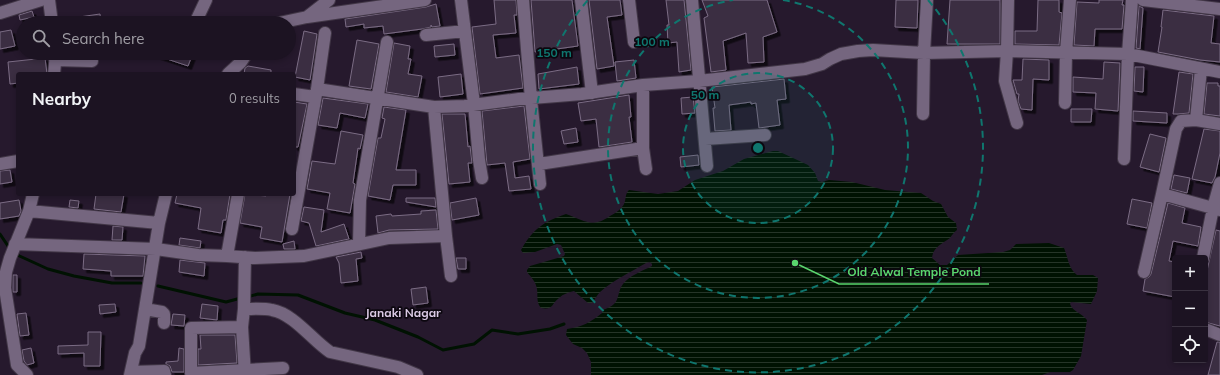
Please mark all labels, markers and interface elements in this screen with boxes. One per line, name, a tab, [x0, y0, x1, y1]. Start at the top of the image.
search box	[16, 16, 296, 60]
icon: search	[30, 27, 52, 49]
text: Search here	[62, 29, 144, 48]
text: 100 m	[634, 34, 670, 49]
text: 150 m	[536, 45, 572, 60]
text: 50 m	[691, 87, 719, 102]
text: Nearby	[32, 88, 91, 109]
text: 0 results	[229, 90, 280, 106]
centre of rings	[751, 141, 765, 155]
map controls	[1172, 255, 1208, 363]
button: +	[1172, 255, 1208, 291]
callout: Old Alwal Temple Pond	[839, 260, 989, 284]
text: Old Alwal Temple Pond	[847, 264, 981, 279]
button: −	[1172, 291, 1208, 327]
district label: Janaki Nagar	[365, 305, 441, 320]
button: locate	[1172, 327, 1208, 363]

